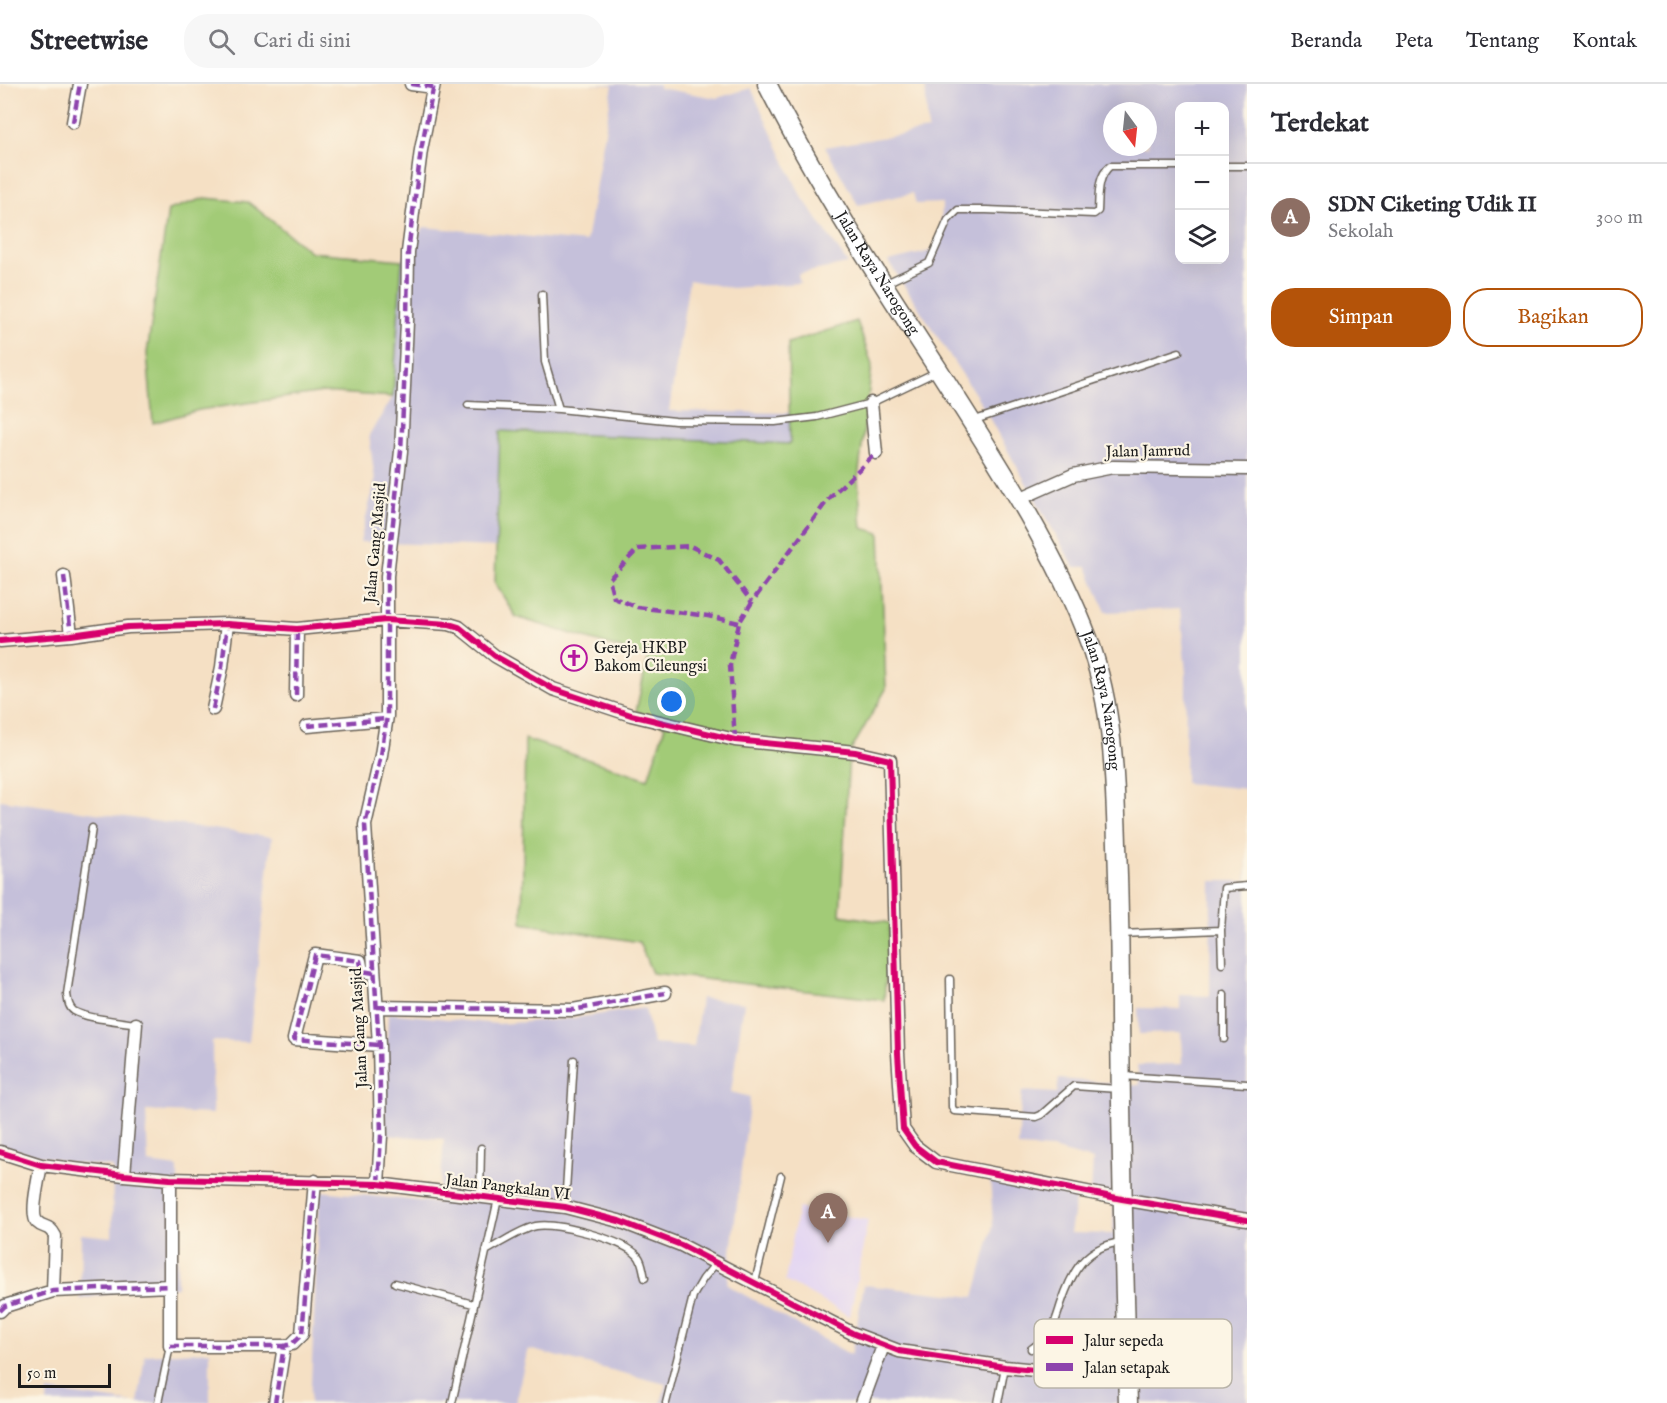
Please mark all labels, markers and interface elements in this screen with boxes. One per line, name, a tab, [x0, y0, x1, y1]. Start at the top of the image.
search box	[184, 14, 604, 68]
text: Streetwise	[30, 24, 148, 59]
icon: search	[205, 25, 238, 58]
text: Cari di sini	[253, 27, 351, 55]
text: Beranda	[1290, 28, 1362, 55]
text: Peta	[1395, 28, 1433, 55]
text: Tentang	[1466, 28, 1539, 55]
text: Kontak	[1572, 28, 1637, 55]
north arrow	[1103, 102, 1157, 156]
map controls	[1175, 102, 1229, 264]
button: +	[1175, 102, 1229, 156]
text: Terdekat	[1271, 107, 1369, 140]
button: −	[1175, 156, 1229, 210]
text: SDN Ciketing Udik II	[1328, 191, 1537, 219]
text: A	[1284, 205, 1297, 230]
text: 300 m	[1596, 205, 1643, 230]
street label: Jalan Raya Narogong	[829, 206, 924, 339]
button: layers	[1175, 210, 1229, 264]
text: Sekolah	[1328, 219, 1393, 244]
button: Simpan	[1271, 288, 1451, 347]
button: Bagikan	[1463, 288, 1643, 347]
street label: Jalan Jamrud	[1104, 441, 1191, 463]
street label: Jalan Gang Masjid	[361, 482, 391, 606]
street label: Jalan Raya Narogong	[1075, 626, 1124, 771]
place label: Gereja HKBP Bakom Cileungsi	[594, 639, 707, 677]
church icon: Gereja HKBP Bakom Cileungsi	[559, 643, 589, 673]
your location	[657, 687, 686, 716]
street label: Jalan Gang Masjid	[347, 967, 373, 1091]
street label: Jalan Pangkalan VI	[442, 1170, 572, 1206]
pin: A	[808, 1194, 848, 1243]
legend	[1034, 1319, 1232, 1388]
text: Jalur sepeda	[1082, 1332, 1164, 1352]
text: Jalan setapak	[1082, 1359, 1170, 1379]
scale bar	[18, 1361, 111, 1388]
text: 50 m	[27, 1364, 56, 1384]

